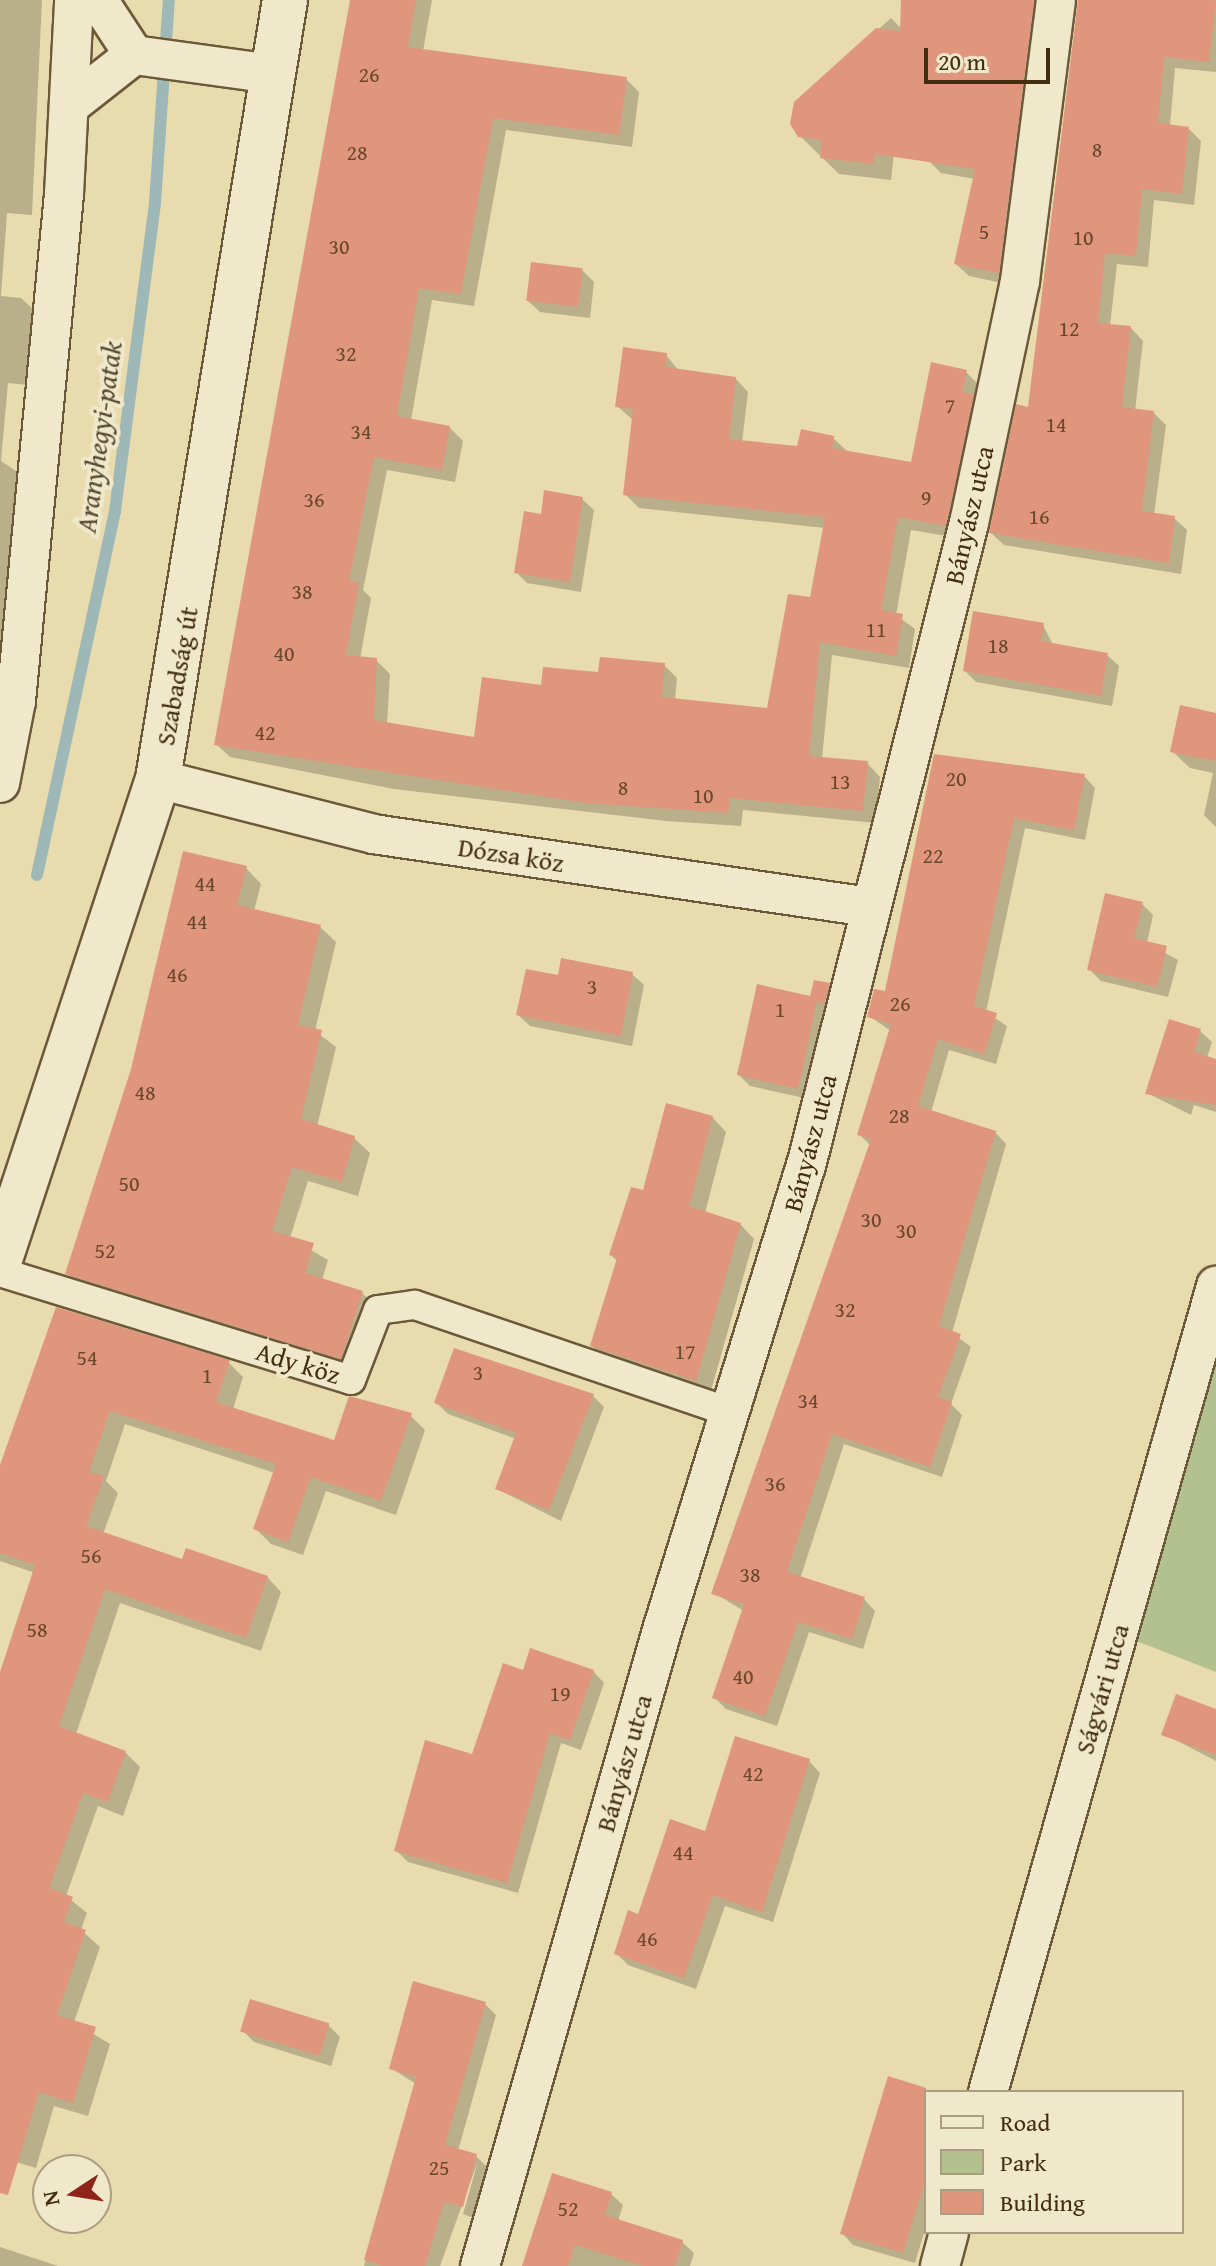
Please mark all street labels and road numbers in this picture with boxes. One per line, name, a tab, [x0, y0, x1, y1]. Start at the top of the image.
street label: Bányász utca	[938, 443, 1000, 587]
street label: Szabadság út	[149, 604, 205, 748]
street label: Dózsa köz	[456, 831, 566, 879]
street label: Bányász utca	[777, 1071, 843, 1215]
street label: Ady köz	[252, 1335, 344, 1391]
street label: Ságvári utca	[1069, 1620, 1135, 1758]
street label: Bányász utca	[590, 1691, 658, 1835]

